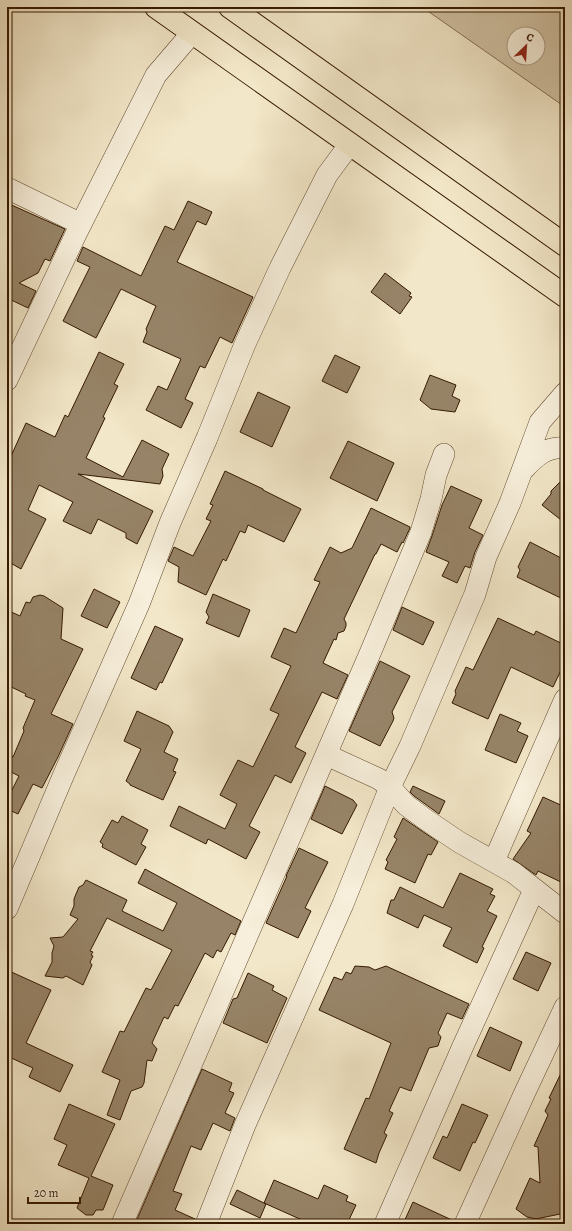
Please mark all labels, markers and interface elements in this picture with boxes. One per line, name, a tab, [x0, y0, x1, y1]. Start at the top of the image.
north arrow	[506, 26, 546, 66]
text: С	[524, 29, 536, 46]
scale bar	[28, 1179, 80, 1205]
text: 20 m	[34, 1185, 58, 1201]

